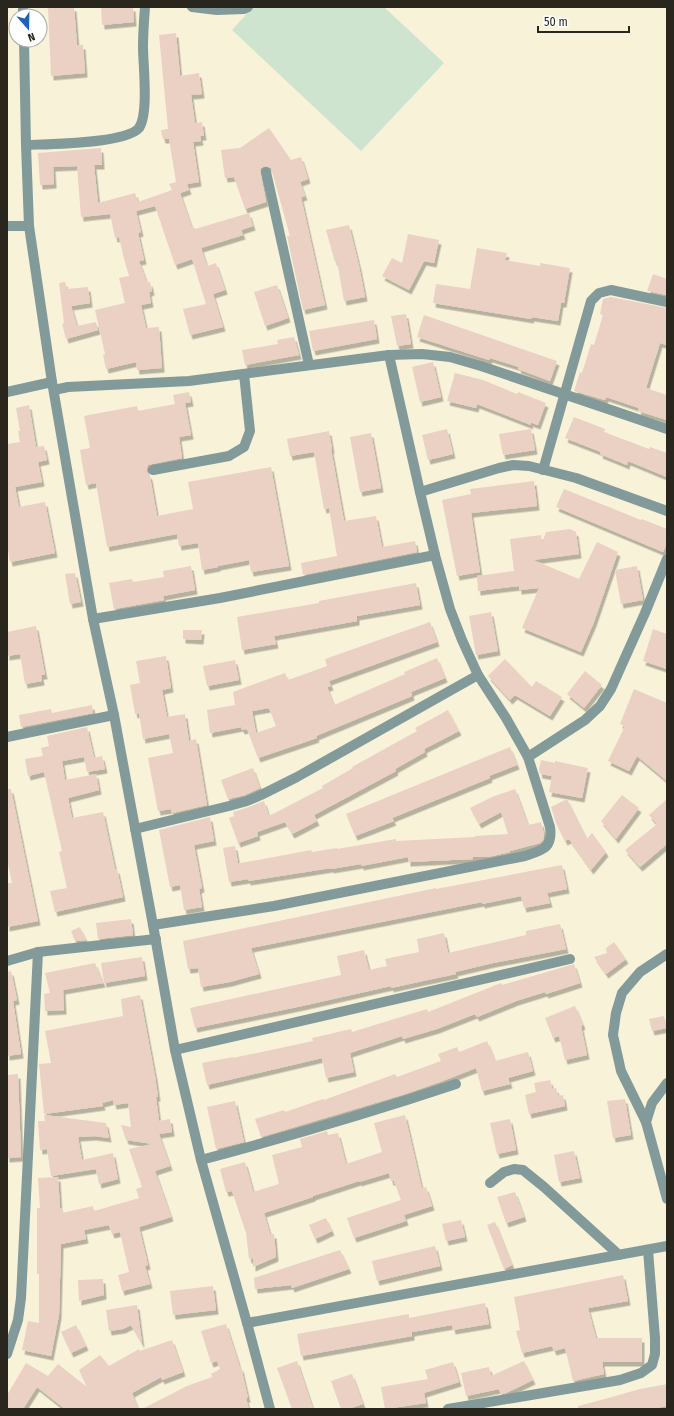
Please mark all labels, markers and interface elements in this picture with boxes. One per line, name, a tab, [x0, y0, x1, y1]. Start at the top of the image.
north arrow	[8, 8, 48, 48]
scale bar	[538, 8, 629, 34]
text: 50 m	[544, 15, 568, 29]
text: N	[26, 30, 37, 44]

